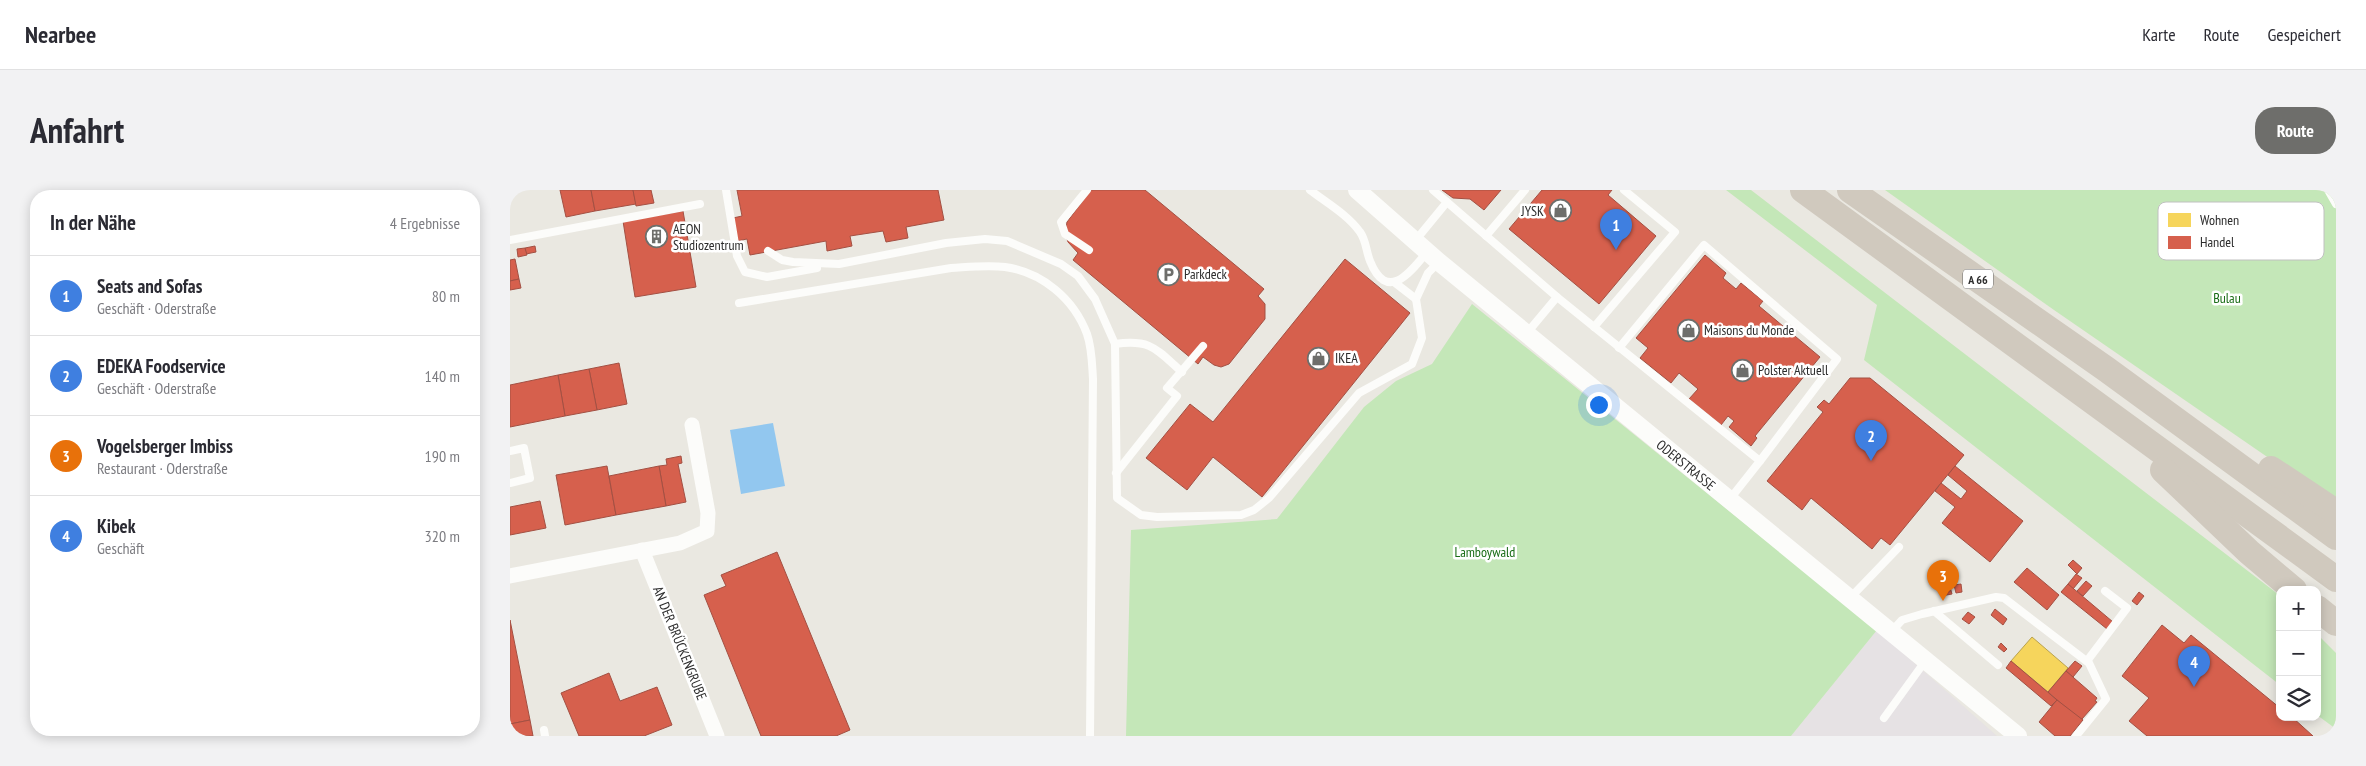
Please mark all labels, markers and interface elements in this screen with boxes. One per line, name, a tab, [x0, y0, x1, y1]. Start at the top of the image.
text: Nearbee	[25, 19, 96, 50]
text: Karte	[2142, 23, 2176, 46]
text: Route	[2204, 23, 2239, 46]
text: Gespeichert	[2267, 23, 2341, 46]
text: Anfahrt	[30, 107, 124, 153]
button: Route	[2255, 107, 2336, 154]
shop icon: JYSK	[1548, 199, 1572, 223]
place label: JYSK	[1520, 202, 1544, 220]
legend	[2158, 202, 2324, 260]
text: In der Nähe	[50, 209, 136, 236]
pin: 1	[1600, 209, 1632, 250]
text: Wohnen	[2200, 211, 2239, 229]
text: 4 Ergebnisse	[390, 213, 460, 233]
place label: AEON Studiozentrum	[673, 220, 744, 254]
building icon: AEON Studiozentrum	[645, 225, 669, 249]
text: Handel	[2200, 233, 2235, 251]
parking icon: Parkdeck	[1156, 262, 1180, 286]
place label: Parkdeck	[1184, 265, 1228, 283]
road number: A 66	[1963, 270, 1993, 288]
text: Seats and Sofas	[97, 274, 202, 298]
text: 1	[62, 286, 70, 306]
text: 80 m	[432, 286, 460, 306]
park label: Bulau	[2213, 289, 2241, 307]
text: Geschäft · Oderstraße	[97, 298, 216, 318]
shop icon: Maisons du Monde	[1676, 318, 1700, 342]
place label: Maisons du Monde	[1704, 321, 1794, 339]
shop icon: IKEA	[1307, 346, 1331, 370]
place label: IKEA	[1335, 349, 1358, 367]
text: EDEKA Foodservice	[97, 354, 226, 378]
shop icon: Polster Aktuell	[1730, 358, 1754, 382]
place label: Polster Aktuell	[1758, 361, 1829, 379]
text: 2	[62, 366, 70, 386]
text: 140 m	[425, 366, 460, 386]
text: Geschäft · Oderstraße	[97, 378, 216, 398]
your location	[1586, 392, 1612, 418]
pin: 2	[1855, 420, 1887, 461]
text: Vogelsberger Imbiss	[97, 434, 233, 458]
street label: ODERSTRASSE	[1653, 436, 1719, 494]
text: 3	[62, 446, 70, 466]
text: 190 m	[425, 446, 460, 466]
text: Restaurant · Oderstraße	[97, 458, 228, 478]
text: Kibek	[97, 514, 136, 538]
text: 4	[62, 526, 70, 546]
text: 320 m	[425, 526, 460, 546]
text: Geschäft	[97, 538, 144, 558]
park label: Lamboywald	[1455, 543, 1515, 561]
pin: 3	[1927, 560, 1959, 601]
street label: AN DER BRÜCKENGRUBE	[649, 583, 711, 703]
map controls	[2276, 586, 2321, 721]
button: +	[2276, 586, 2321, 631]
button: −	[2276, 631, 2321, 676]
pin: 4	[2178, 646, 2210, 687]
button: layers	[2276, 676, 2321, 721]

